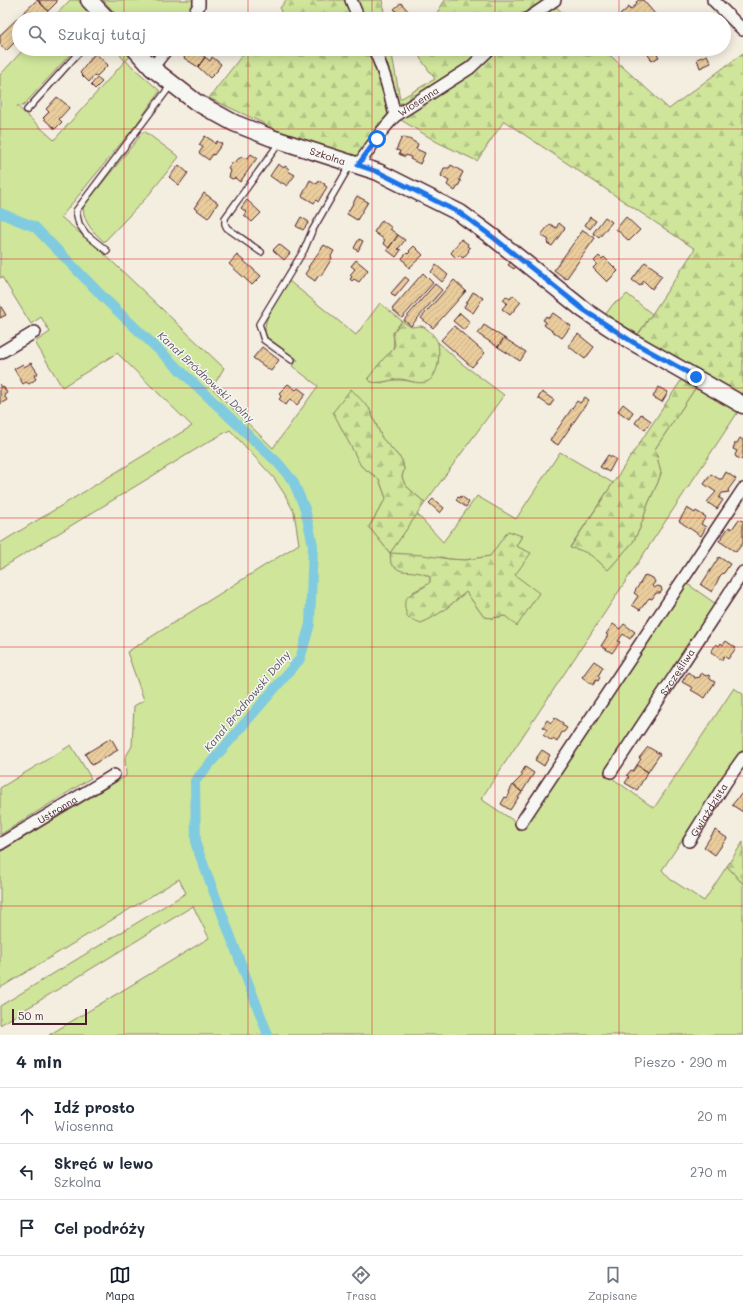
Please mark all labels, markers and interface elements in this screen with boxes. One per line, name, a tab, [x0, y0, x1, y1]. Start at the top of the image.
search box	[12, 12, 731, 56]
icon: search	[26, 23, 48, 45]
text: Szukaj tutaj	[58, 24, 146, 44]
street label: Wiosenna	[395, 83, 441, 120]
route start	[368, 130, 386, 148]
street label: Szkolna	[308, 144, 347, 168]
water label: Kanał Bródnowski Dolny	[155, 328, 258, 426]
route end	[687, 368, 705, 386]
street label: Szczęśliwa	[657, 646, 698, 698]
water label: Kanał Bródnowski Dolny	[200, 647, 293, 754]
street label: Gwiaździsta	[687, 780, 731, 839]
street label: Ustronna	[35, 792, 80, 827]
scale bar	[12, 1007, 87, 1026]
text: 50 m	[18, 1008, 44, 1023]
text: 4 min	[16, 1050, 62, 1072]
text: Pieszo · 290 m	[634, 1053, 727, 1070]
text: Idź prosto	[54, 1097, 135, 1117]
icon: ahead	[16, 1105, 38, 1127]
text: 20 m	[697, 1107, 727, 1124]
text: Wiosenna	[54, 1117, 114, 1134]
text: Skręć w lewo	[54, 1153, 153, 1173]
icon: left	[16, 1161, 38, 1183]
text: 270 m	[690, 1163, 727, 1180]
text: Szkolna	[54, 1173, 102, 1190]
icon: arrive	[16, 1217, 38, 1239]
text: Cel podróży	[54, 1218, 145, 1238]
tab: Mapa	[106, 1264, 135, 1303]
tab: Trasa	[346, 1264, 377, 1303]
tab: Zapisane	[588, 1264, 637, 1303]

